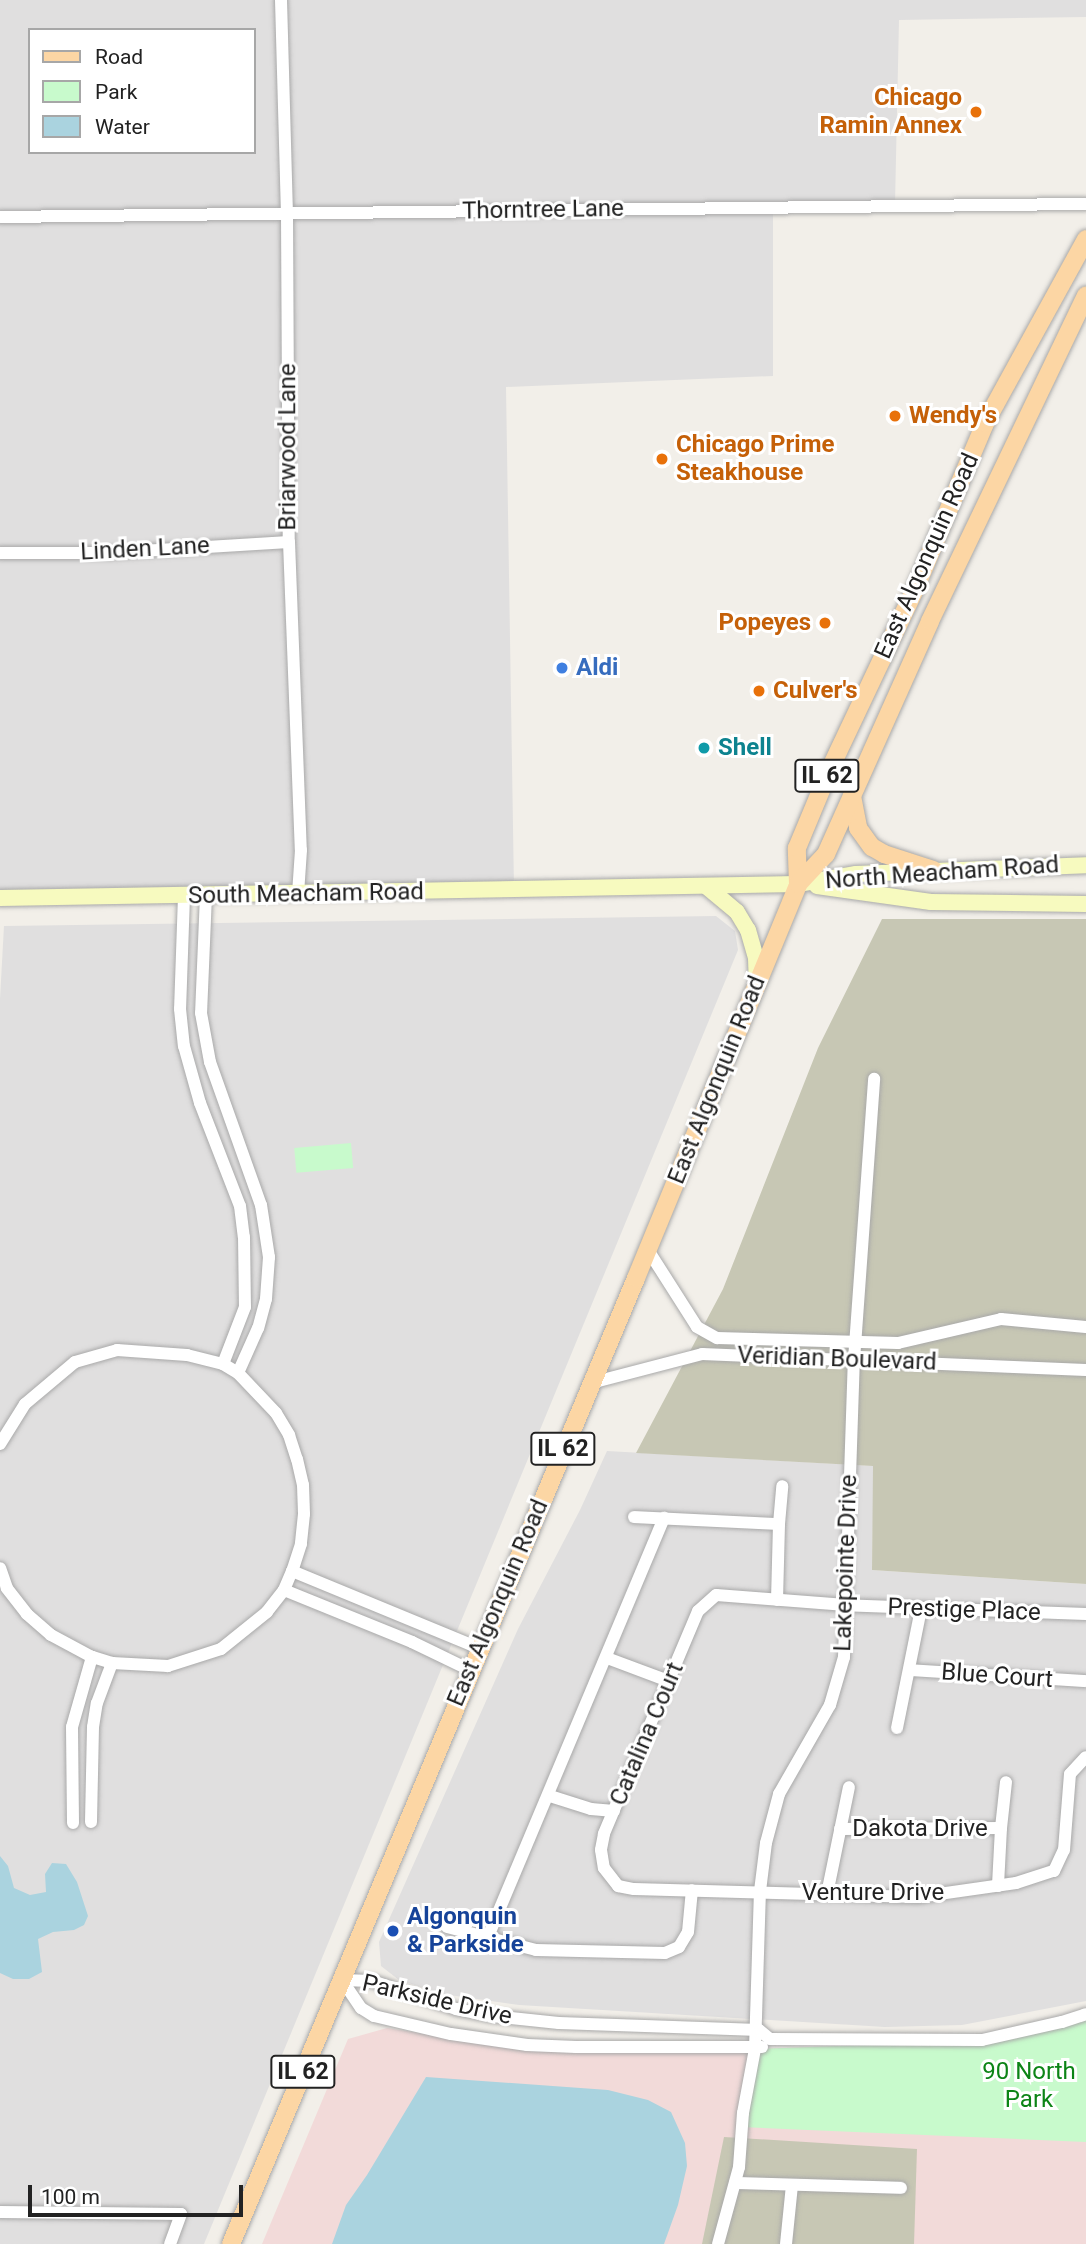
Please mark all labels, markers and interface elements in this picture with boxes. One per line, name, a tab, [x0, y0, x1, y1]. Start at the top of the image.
legend	[28, 28, 256, 154]
text: Road	[95, 45, 143, 69]
text: Park	[95, 80, 137, 104]
place label: Chicago Ramin Annex	[819, 84, 962, 140]
marker: Chicago Ramin Annex	[968, 104, 984, 120]
text: Water	[95, 115, 150, 139]
street label: Thorntree Lane	[462, 194, 624, 226]
street label: Briarwood Lane	[274, 363, 302, 531]
place label: Wendy's	[909, 402, 997, 430]
marker: Wendy's	[887, 408, 903, 424]
place label: Chicago Prime Steakhouse	[676, 431, 834, 487]
street label: East Algonquin Road	[869, 449, 985, 663]
marker: Chicago Prime Steakhouse	[654, 451, 670, 467]
street label: Linden Lane	[80, 531, 210, 567]
place label: Popeyes	[719, 609, 811, 637]
marker: Popeyes	[817, 615, 833, 631]
place label: Aldi	[576, 654, 618, 682]
marker: Aldi	[554, 660, 570, 676]
place label: Culver's	[773, 677, 858, 705]
marker: Culver's	[751, 683, 767, 699]
place label: Shell	[718, 734, 772, 762]
marker: Shell	[696, 740, 712, 756]
road number: IL 62	[794, 756, 860, 796]
street label: North Meacham Road	[824, 850, 1060, 896]
street label: South Meacham Road	[188, 878, 424, 910]
street label: East Algonquin Road	[662, 972, 772, 1188]
street label: Veridian Boulevard	[737, 1341, 937, 1377]
road number: IL 62	[530, 1430, 596, 1468]
street label: Lakepointe Drive	[829, 1474, 863, 1652]
street label: East Algonquin Road	[441, 1495, 555, 1711]
street label: Prestige Place	[887, 1593, 1041, 1627]
street label: Catalina Court	[604, 1658, 690, 1810]
street label: Blue Court	[940, 1658, 1054, 1694]
street label: Dakota Drive	[852, 1815, 988, 1843]
street label: Venture Drive	[802, 1879, 944, 1907]
place label: Algonquin & Parkside	[407, 1903, 524, 1959]
marker: Algonquin & Parkside	[385, 1923, 401, 1939]
street label: Parkside Drive	[359, 1969, 515, 2031]
road number: IL 62	[270, 2052, 336, 2092]
park label: 90 North Park	[982, 2058, 1076, 2114]
scale bar	[32, 2170, 247, 2214]
text: 100 m	[41, 2185, 100, 2209]

